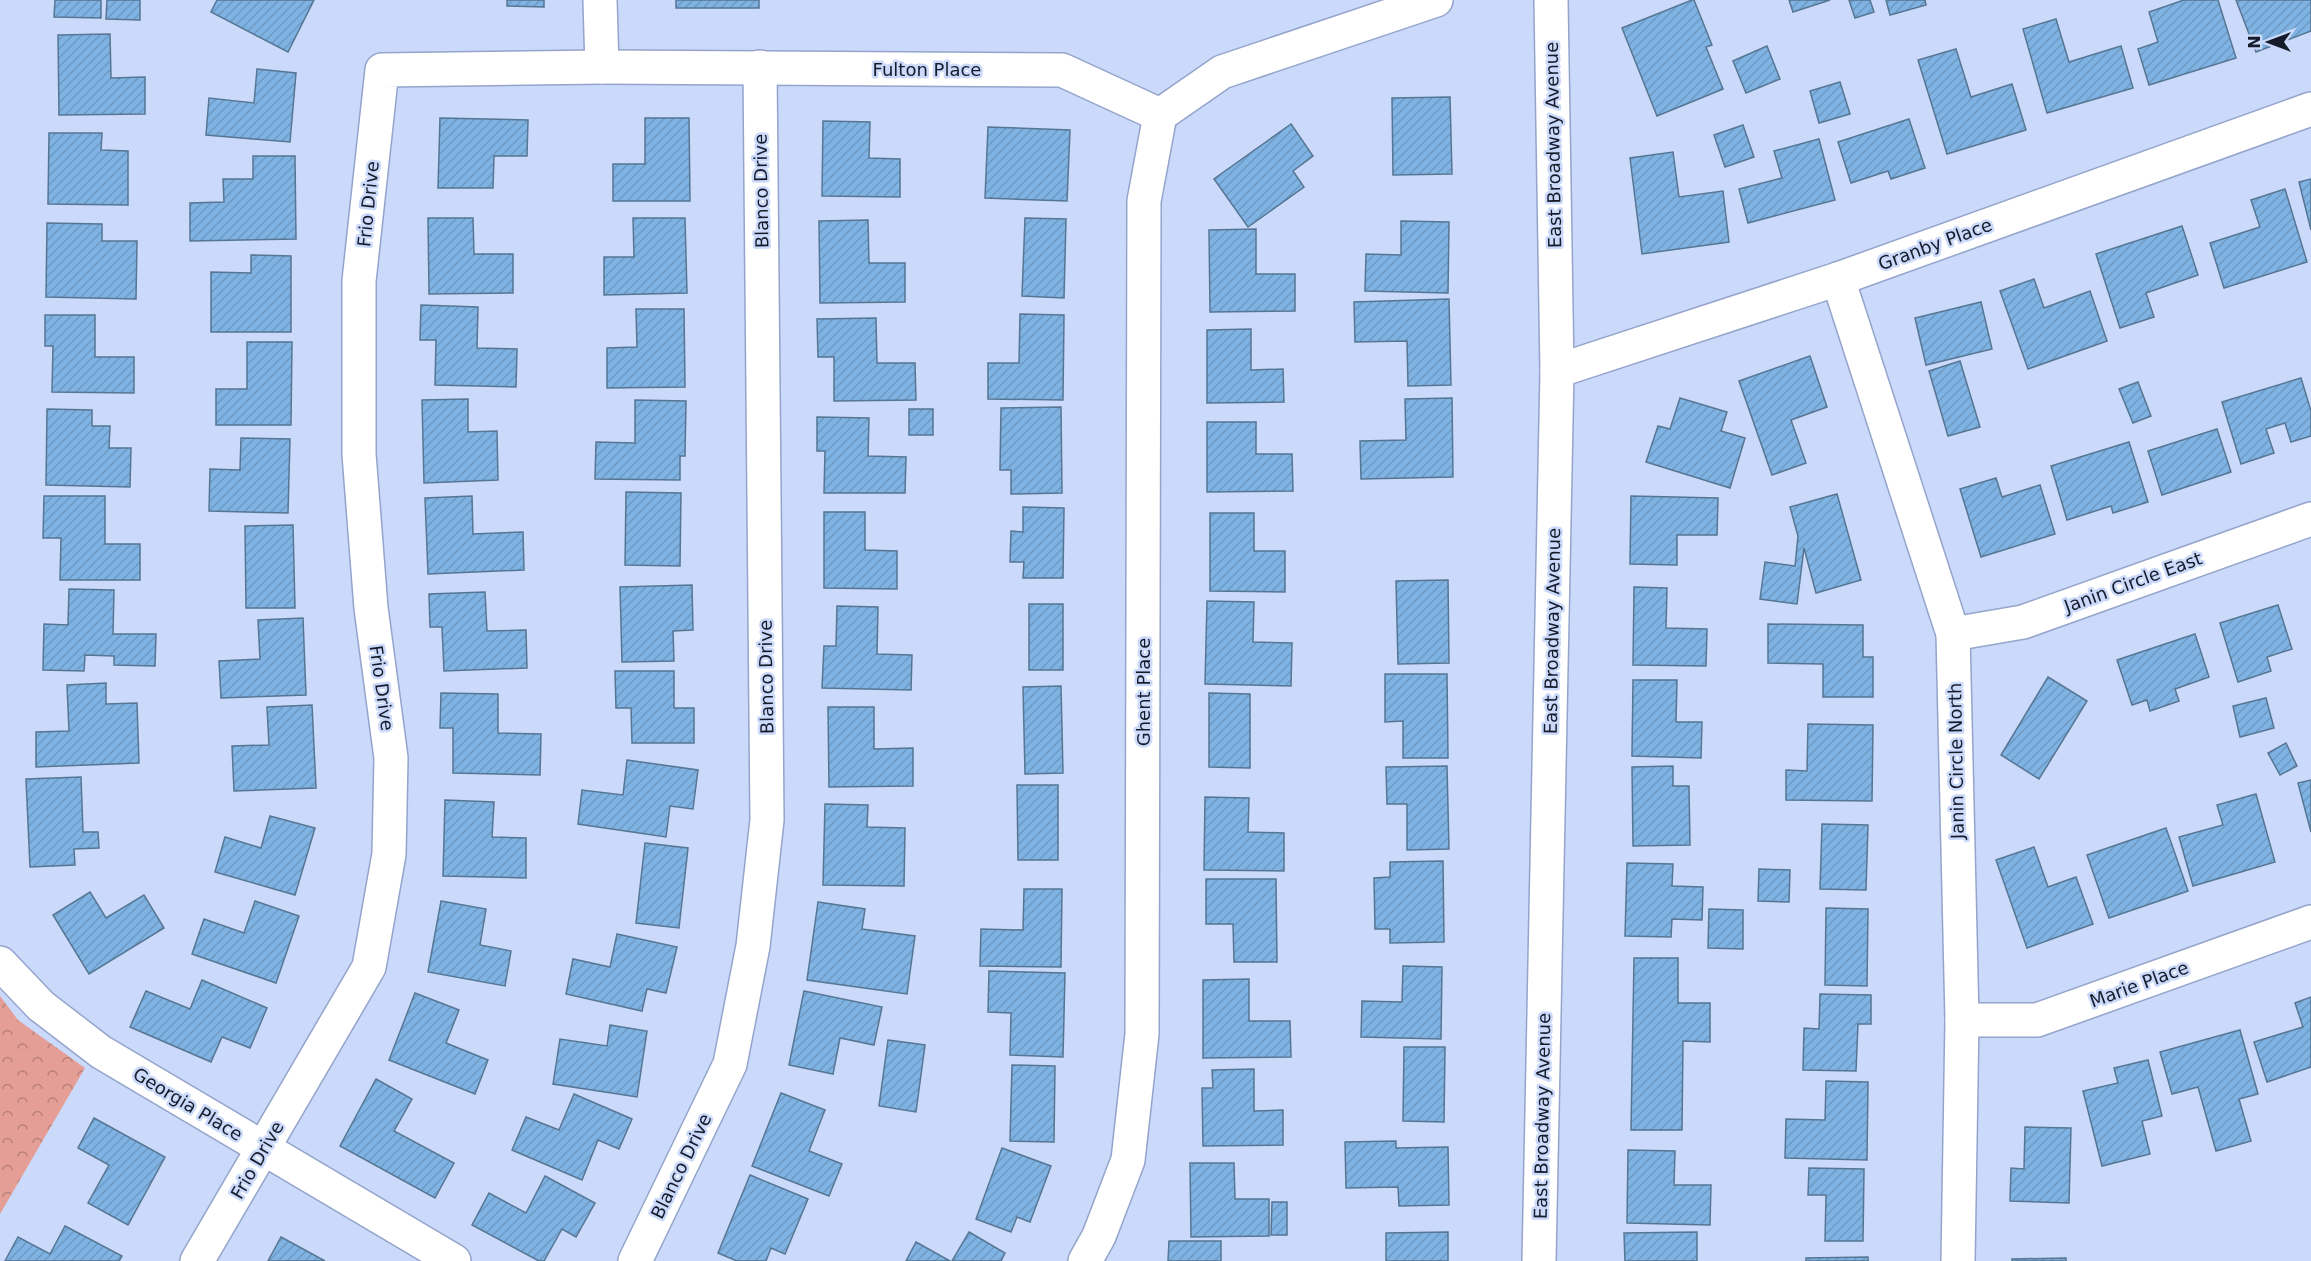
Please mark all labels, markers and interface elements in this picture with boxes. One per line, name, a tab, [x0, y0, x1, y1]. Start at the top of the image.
north arrow	[2239, 12, 2299, 72]
text: N	[2245, 35, 2264, 49]
street label: East Broadway Avenue	[1541, 42, 1565, 248]
street label: Fulton Place	[873, 59, 981, 80]
street label: Blanco Drive	[750, 134, 772, 248]
street label: Frio Drive	[353, 160, 383, 248]
street label: Granby Place	[1875, 214, 1995, 274]
street label: East Broadway Avenue	[1540, 528, 1564, 734]
street label: Janin Circle East	[2060, 547, 2205, 617]
street label: Blanco Drive	[755, 620, 777, 734]
street label: Ghent Place	[1133, 638, 1154, 746]
street label: Frio Drive	[366, 644, 398, 732]
street label: Janin Circle North	[1944, 683, 1968, 840]
street label: Marie Place	[2087, 956, 2191, 1012]
street label: East Broadway Avenue	[1530, 1013, 1554, 1219]
street label: Georgia Place	[129, 1063, 247, 1145]
street label: Blanco Drive	[646, 1110, 716, 1222]
street label: Frio Drive	[226, 1117, 288, 1203]

